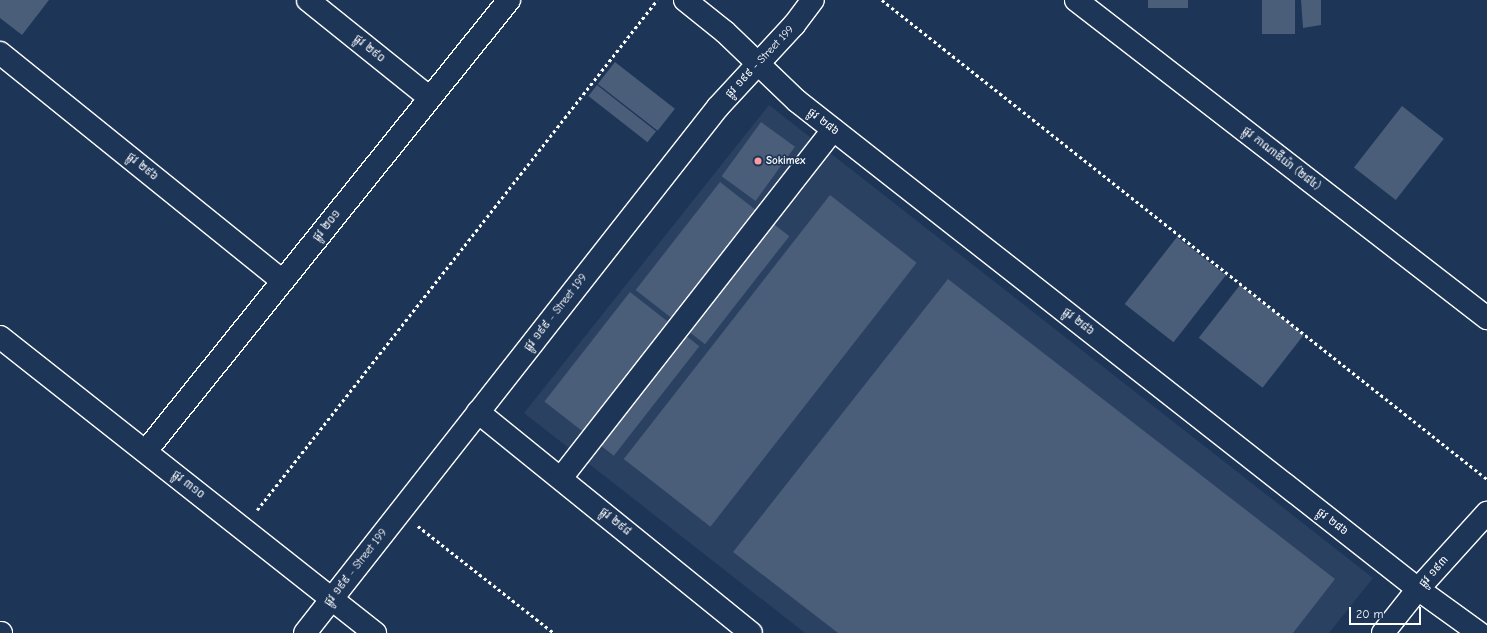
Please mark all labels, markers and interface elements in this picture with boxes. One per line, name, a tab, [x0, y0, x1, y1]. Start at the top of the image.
street label: ផ្លូវ ១៩៩ - Street 199	[723, 23, 797, 101]
street label: ផ្លូវ ២៩០	[351, 32, 387, 66]
street label: ផ្លូវ ២៨៦	[805, 106, 841, 138]
street label: ផ្លូវ កាណាឌីយ៉ា (២៨៤)	[1239, 124, 1323, 194]
street label: ផ្លូវ ២៩៦	[124, 150, 160, 184]
place label: Sokimex	[766, 154, 805, 168]
marker: Sokimex	[753, 156, 763, 166]
street label: ផ្លូវ ២០១	[310, 208, 344, 244]
street label: ផ្លូវ ១៩៩ - Street 199	[522, 272, 590, 354]
street label: ផ្លូវ ២៨៦	[1060, 306, 1096, 338]
street label: ផ្លូវ ៣១០	[169, 468, 207, 502]
street label: ផ្លូវ ២៩៨	[597, 505, 633, 539]
street label: ផ្លូវ ២៨៦	[1314, 506, 1350, 538]
street label: ផ្លូវ ១៩៩ - Street 199	[322, 527, 390, 609]
street label: ផ្លូវ ១៩៣	[1416, 554, 1452, 590]
scale bar	[1351, 599, 1423, 625]
text: 20 m	[1356, 607, 1384, 621]

